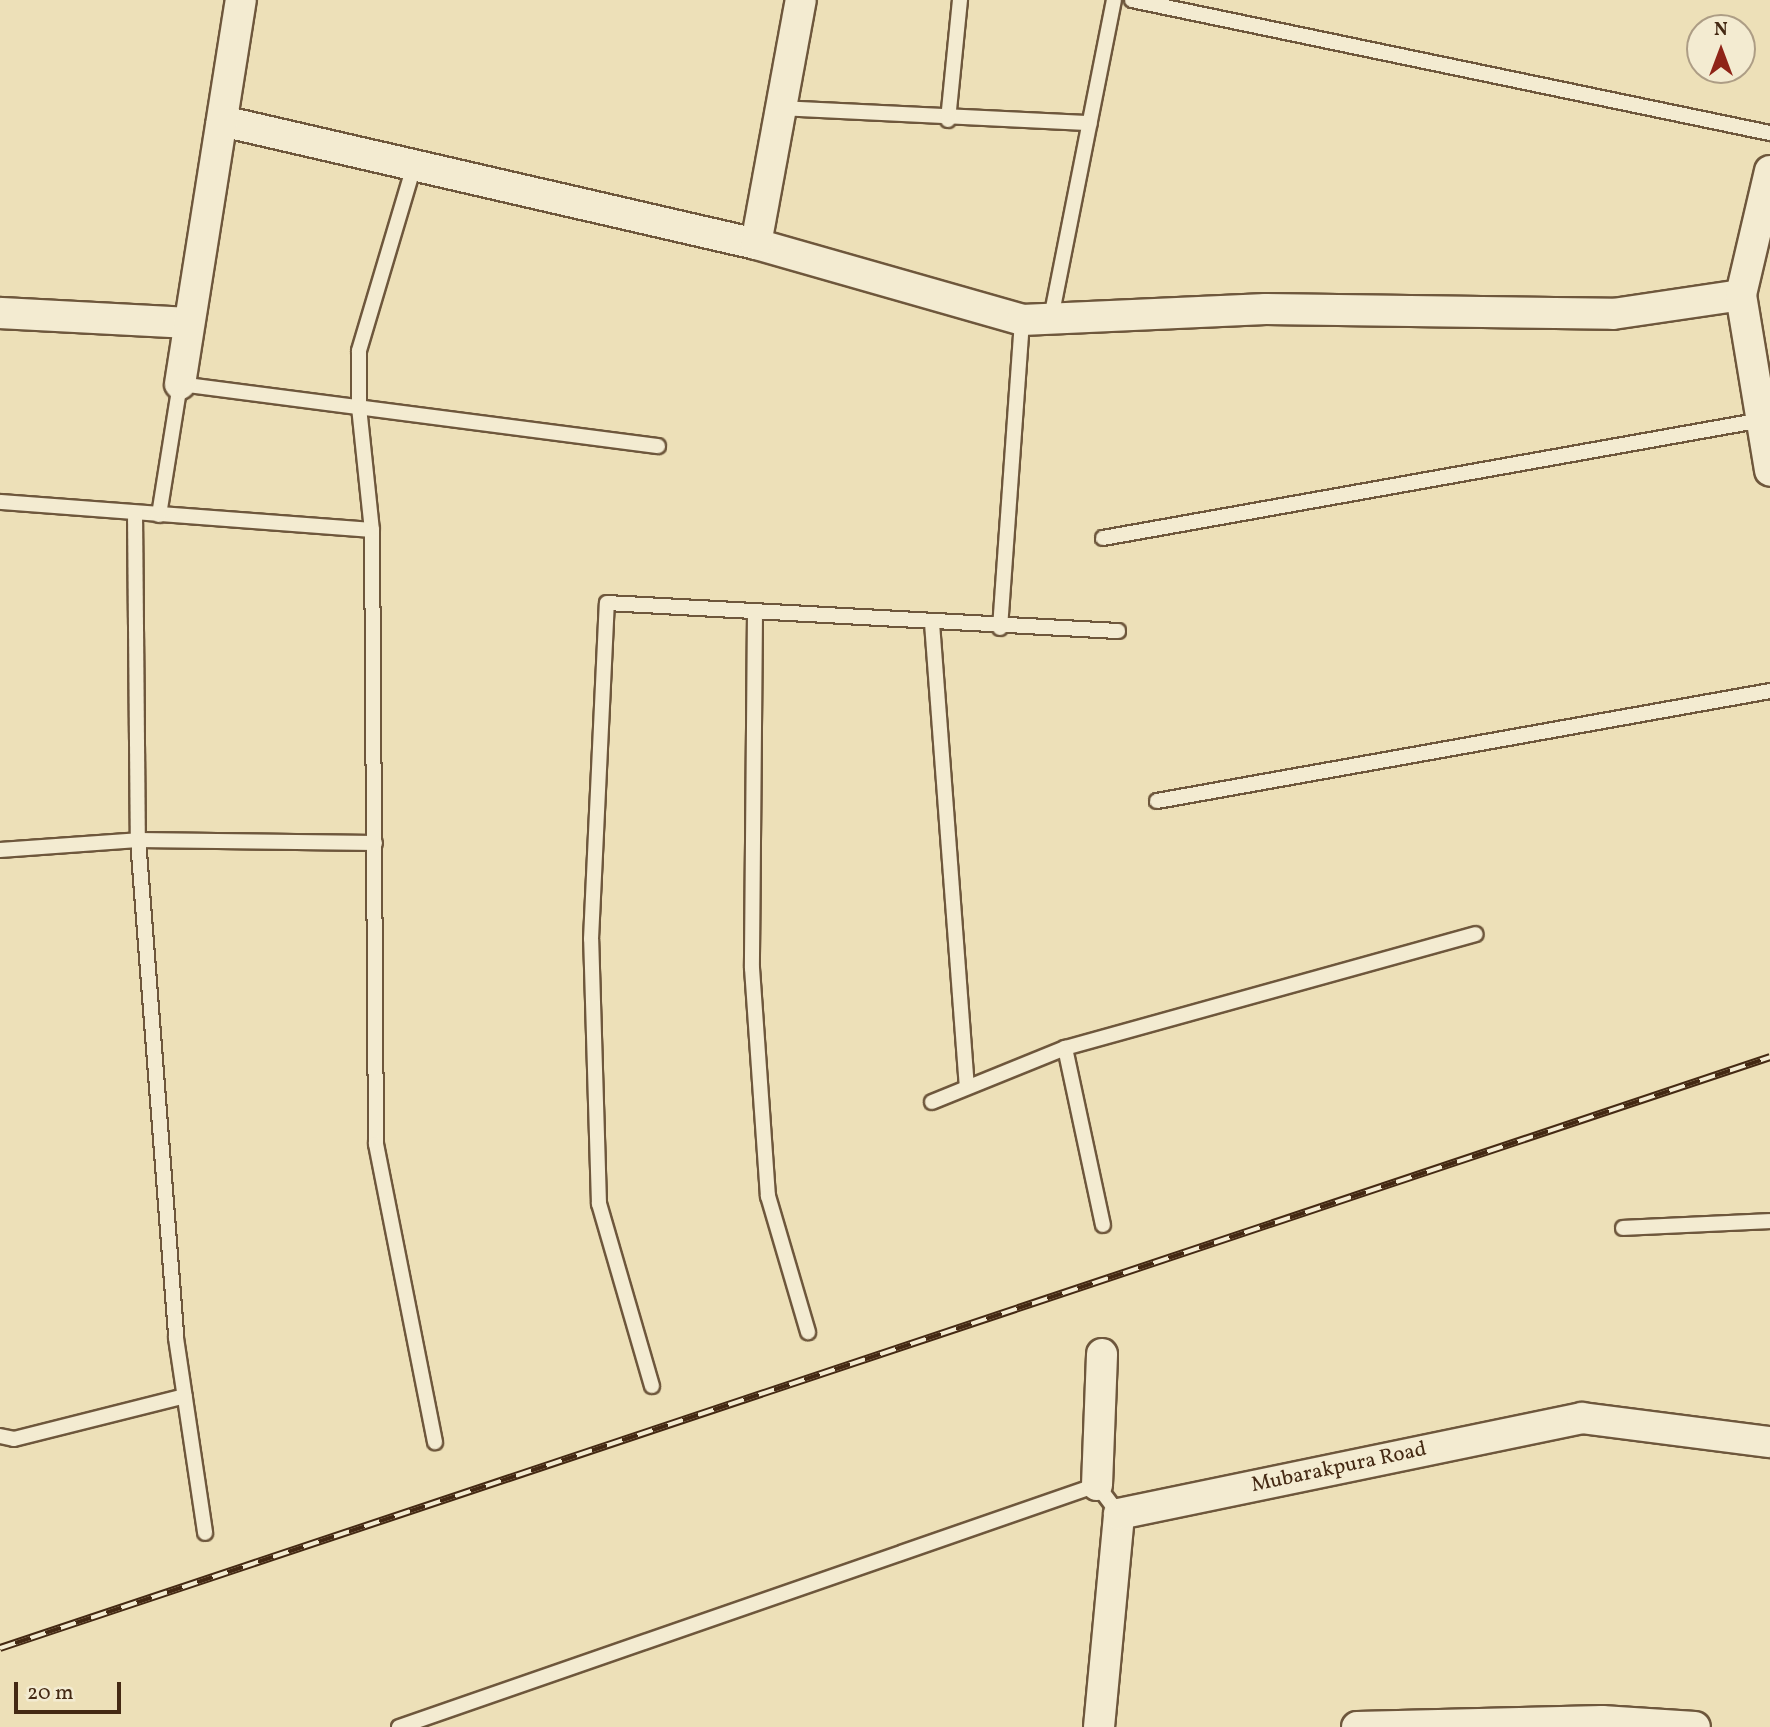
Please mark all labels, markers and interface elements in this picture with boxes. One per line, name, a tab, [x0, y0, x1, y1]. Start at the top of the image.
north arrow	[1686, 14, 1756, 84]
text: N	[1714, 17, 1728, 43]
street label: Mubarakpura Road	[1249, 1437, 1429, 1499]
scale bar	[18, 1668, 124, 1712]
text: 20 m	[27, 1679, 73, 1708]

